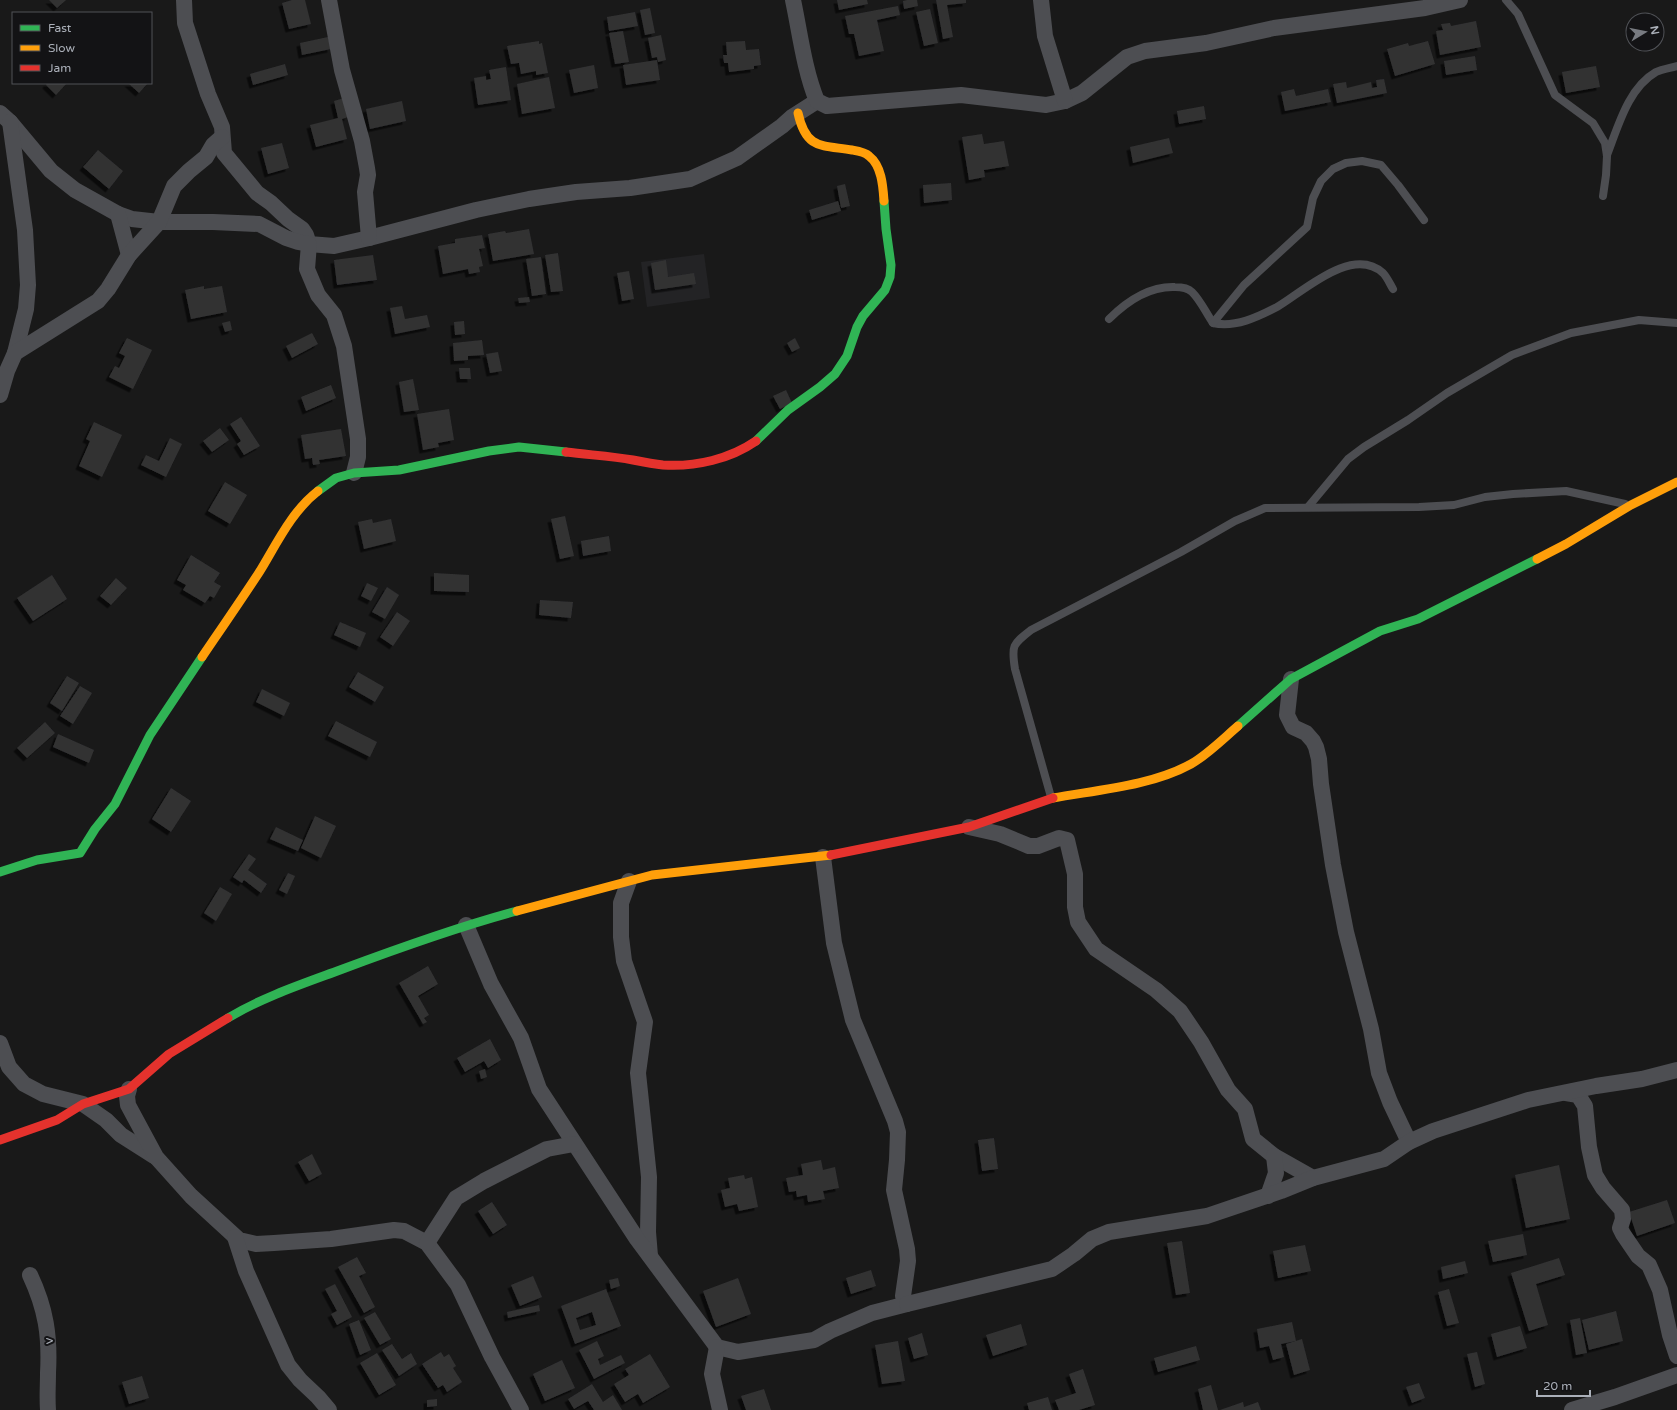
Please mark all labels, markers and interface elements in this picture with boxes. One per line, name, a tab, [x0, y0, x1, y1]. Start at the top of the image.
legend	[12, 12, 152, 84]
north arrow	[1625, 12, 1665, 52]
text: Fast	[48, 21, 72, 35]
text: N	[1647, 25, 1662, 36]
text: Slow	[48, 41, 75, 55]
text: Jam	[48, 61, 71, 75]
street label: v	[41, 1337, 57, 1345]
scale bar	[1537, 1372, 1590, 1398]
text: 20 m	[1543, 1379, 1572, 1393]

